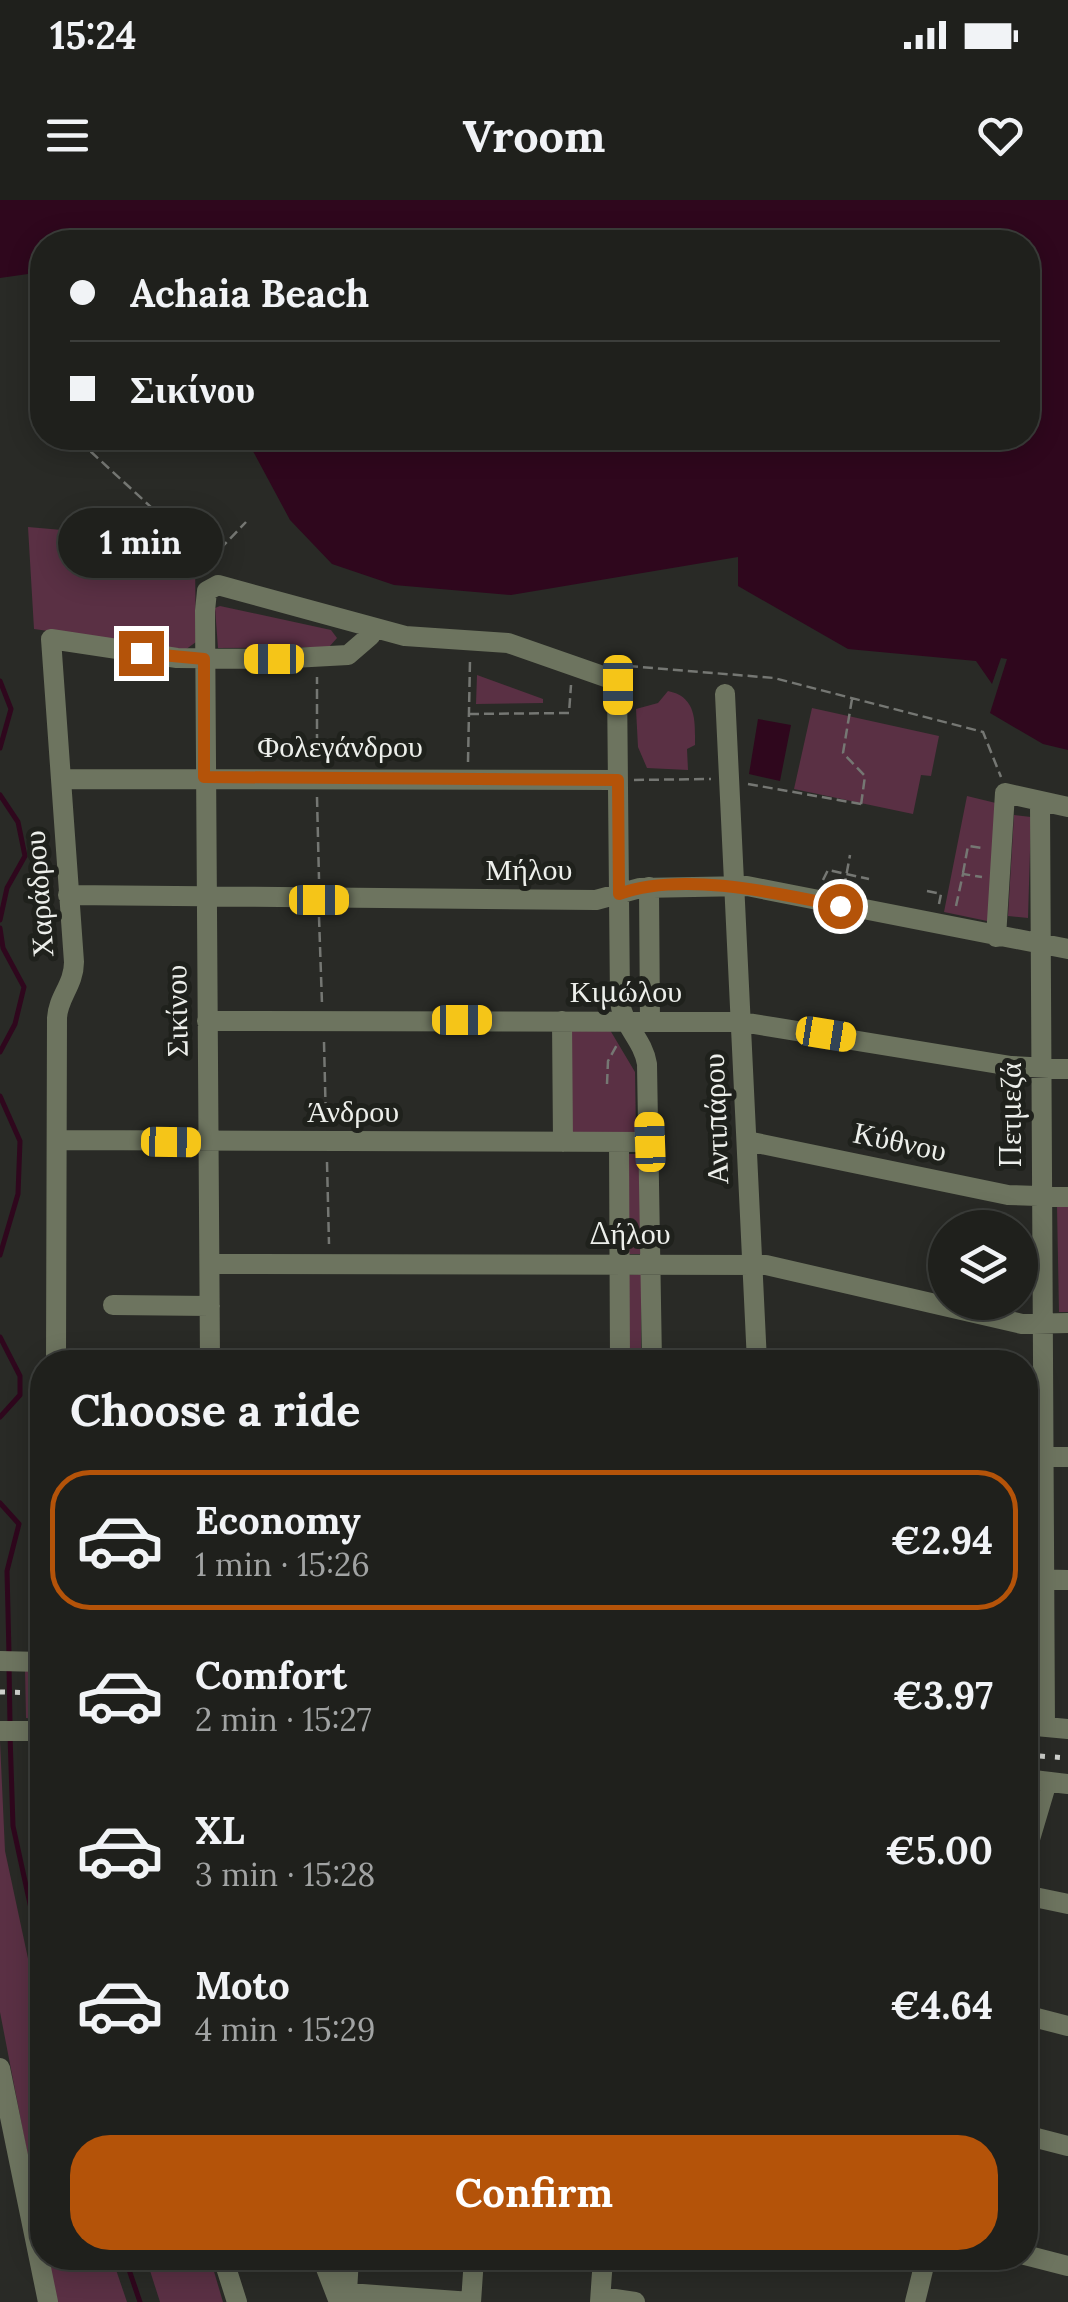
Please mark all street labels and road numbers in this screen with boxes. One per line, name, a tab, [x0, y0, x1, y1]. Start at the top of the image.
street label: Φολεγάνδρου	[257, 727, 423, 765]
street label: Χαράδρου	[15, 829, 61, 959]
street label: Μήλου	[486, 850, 572, 888]
street label: Σικίνου	[156, 965, 196, 1057]
street label: Κιμώλου	[570, 972, 682, 1010]
street label: Αντιπάρου	[694, 1053, 736, 1185]
street label: Πετμεζά	[991, 1062, 1029, 1168]
street label: Άνδρου	[307, 1092, 399, 1130]
street label: Κύθνου	[850, 1113, 950, 1169]
street label: Δήλου	[589, 1214, 671, 1252]

